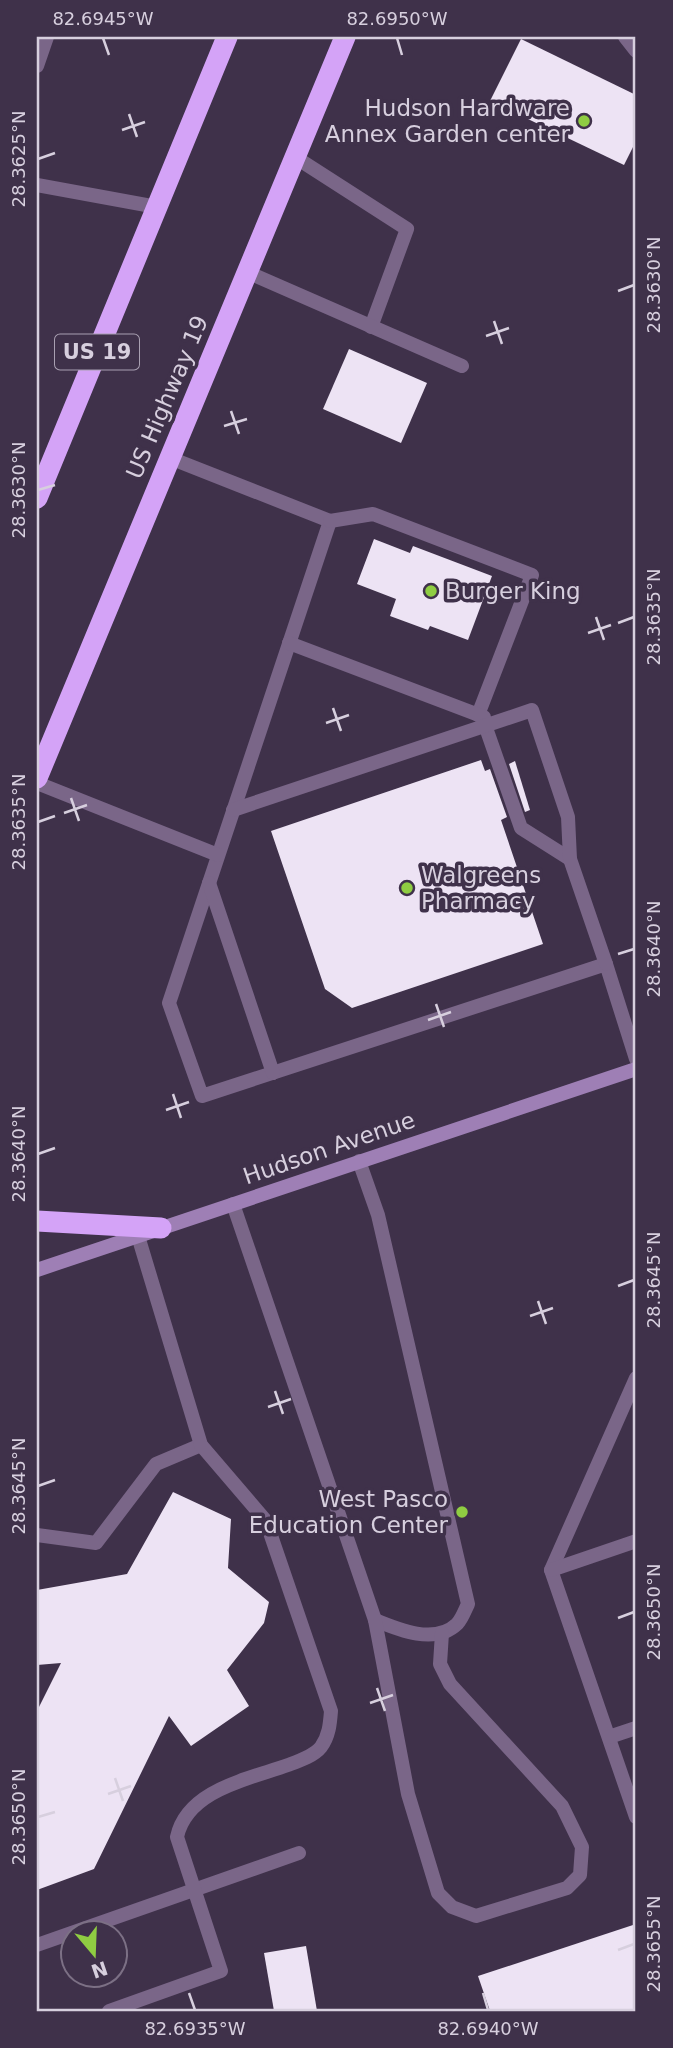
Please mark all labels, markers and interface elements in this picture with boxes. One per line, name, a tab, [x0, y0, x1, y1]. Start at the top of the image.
text: 82.6945°W	[52, 8, 154, 29]
text: 82.6950°W	[346, 8, 448, 29]
place label: Hudson Hardware Annex Garden center	[325, 95, 571, 147]
text: 28.3625°N	[8, 111, 29, 207]
marker: Hudson Hardware Annex Garden center	[576, 113, 592, 129]
text: 28.3630°N	[643, 237, 664, 333]
street label: US Highway 19	[121, 312, 213, 482]
road number: US 19	[55, 334, 139, 370]
text: 28.3630°N	[8, 442, 29, 538]
text: 28.3635°N	[643, 569, 664, 665]
place label: Burger King	[445, 578, 581, 604]
marker: Burger King	[423, 583, 439, 599]
text: 28.3635°N	[8, 774, 29, 870]
place label: Walgreens Pharmacy	[421, 862, 541, 914]
marker: Walgreens Pharmacy	[399, 880, 415, 896]
text: 28.3640°N	[643, 901, 664, 997]
text: 28.3640°N	[8, 1106, 29, 1202]
street label: Hudson Avenue	[240, 1106, 418, 1190]
text: 28.3645°N	[643, 1232, 664, 1328]
text: 28.3645°N	[8, 1438, 29, 1534]
place label: West Pasco Education Center	[249, 1486, 449, 1538]
marker: West Pasco Education Center	[454, 1504, 470, 1520]
text: 28.3650°N	[643, 1564, 664, 1660]
text: 28.3650°N	[8, 1769, 29, 1865]
text: 28.3655°N	[643, 1896, 664, 1992]
north arrow	[60, 1918, 130, 1988]
text: N	[88, 1957, 111, 1983]
text: 82.6935°W	[144, 2018, 246, 2039]
text: 82.6940°W	[437, 2018, 539, 2039]

